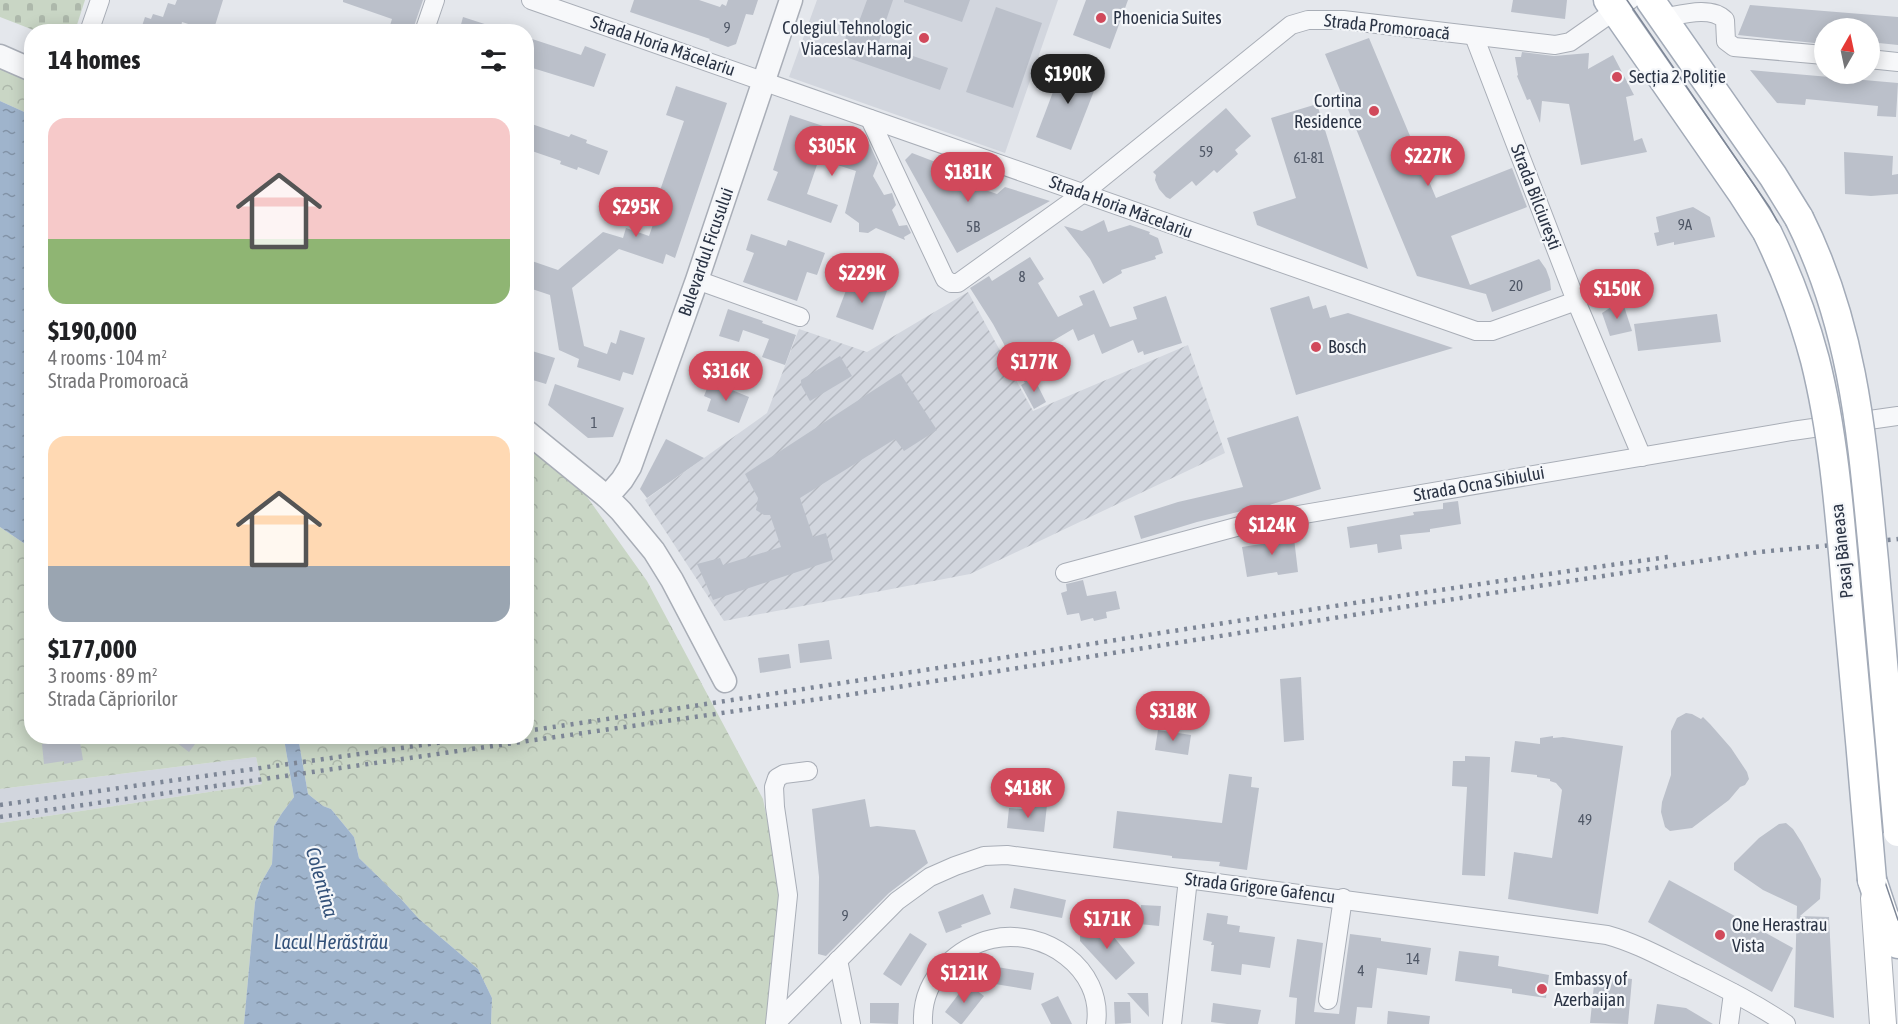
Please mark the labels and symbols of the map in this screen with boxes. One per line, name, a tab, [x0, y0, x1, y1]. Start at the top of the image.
place label: Phoenicia Suites	[1113, 7, 1222, 28]
street label: Strada Promoroacă	[1323, 9, 1451, 44]
street label: Strada Horia Măcelariu	[588, 11, 738, 80]
marker: Phoenicia Suites	[1094, 11, 1108, 25]
place label: Colegiul Tehnologic Viaceslav Harnaj	[782, 17, 912, 59]
north arrow	[1814, 18, 1880, 84]
house number: 9	[723, 19, 731, 36]
marker: Colegiul Tehnologic Viaceslav Harnaj	[917, 31, 931, 45]
pin: $190K	[1026, 54, 1110, 105]
place label: Secția 2 Poliție	[1629, 66, 1726, 87]
marker: Secția 2 Poliție	[1610, 70, 1624, 84]
place label: Cortina Residence	[1294, 90, 1362, 132]
marker: Cortina Residence	[1367, 104, 1381, 118]
pin: $305K	[790, 126, 874, 177]
pin: $227K	[1386, 136, 1470, 187]
street label: Strada Bilciurești	[1507, 141, 1566, 253]
house number: 59	[1199, 143, 1213, 160]
house number: 61-81	[1293, 149, 1325, 166]
pin: $181K	[926, 152, 1010, 203]
street label: Strada Horia Măcelariu	[1047, 171, 1196, 242]
street label: Bulevardul Ficusului	[674, 185, 737, 319]
pin: $295K	[594, 187, 678, 238]
house number: 9A	[1678, 216, 1693, 233]
house number: 5B	[966, 218, 980, 235]
pin: $229K	[820, 253, 904, 304]
house number: 8	[1018, 268, 1026, 285]
pin: $150K	[1575, 269, 1659, 320]
house number: 20	[1509, 277, 1523, 294]
place label: Bosch	[1328, 336, 1367, 357]
marker: Bosch	[1309, 340, 1323, 354]
pin: $177K	[992, 342, 1076, 393]
pin: $316K	[684, 351, 768, 402]
house number: 1	[590, 414, 598, 431]
street label: Strada Ocna Sibiului	[1412, 462, 1546, 505]
street label: Pasaj Băneasa	[1826, 503, 1857, 599]
pin: $124K	[1230, 505, 1314, 556]
pin: $318K	[1131, 691, 1215, 742]
pin: $418K	[986, 768, 1070, 819]
house number: 49	[1578, 811, 1592, 828]
water label: Colentina	[302, 844, 343, 919]
street label: Strada Grigore Gafencu	[1184, 868, 1336, 907]
pin: $171K	[1065, 899, 1149, 950]
house number: 9	[841, 907, 849, 924]
place label: One Herastrau Vista	[1732, 914, 1827, 956]
marker: One Herastrau Vista	[1713, 928, 1727, 942]
water label: Lacul Herăstrău	[274, 930, 389, 953]
house number: 14	[1406, 950, 1420, 967]
pin: $121K	[922, 953, 1006, 1004]
house number: 4	[1357, 962, 1365, 979]
place label: Embassy of Azerbaijan	[1554, 968, 1628, 1010]
marker: Embassy of Azerbaijan	[1535, 982, 1549, 996]

